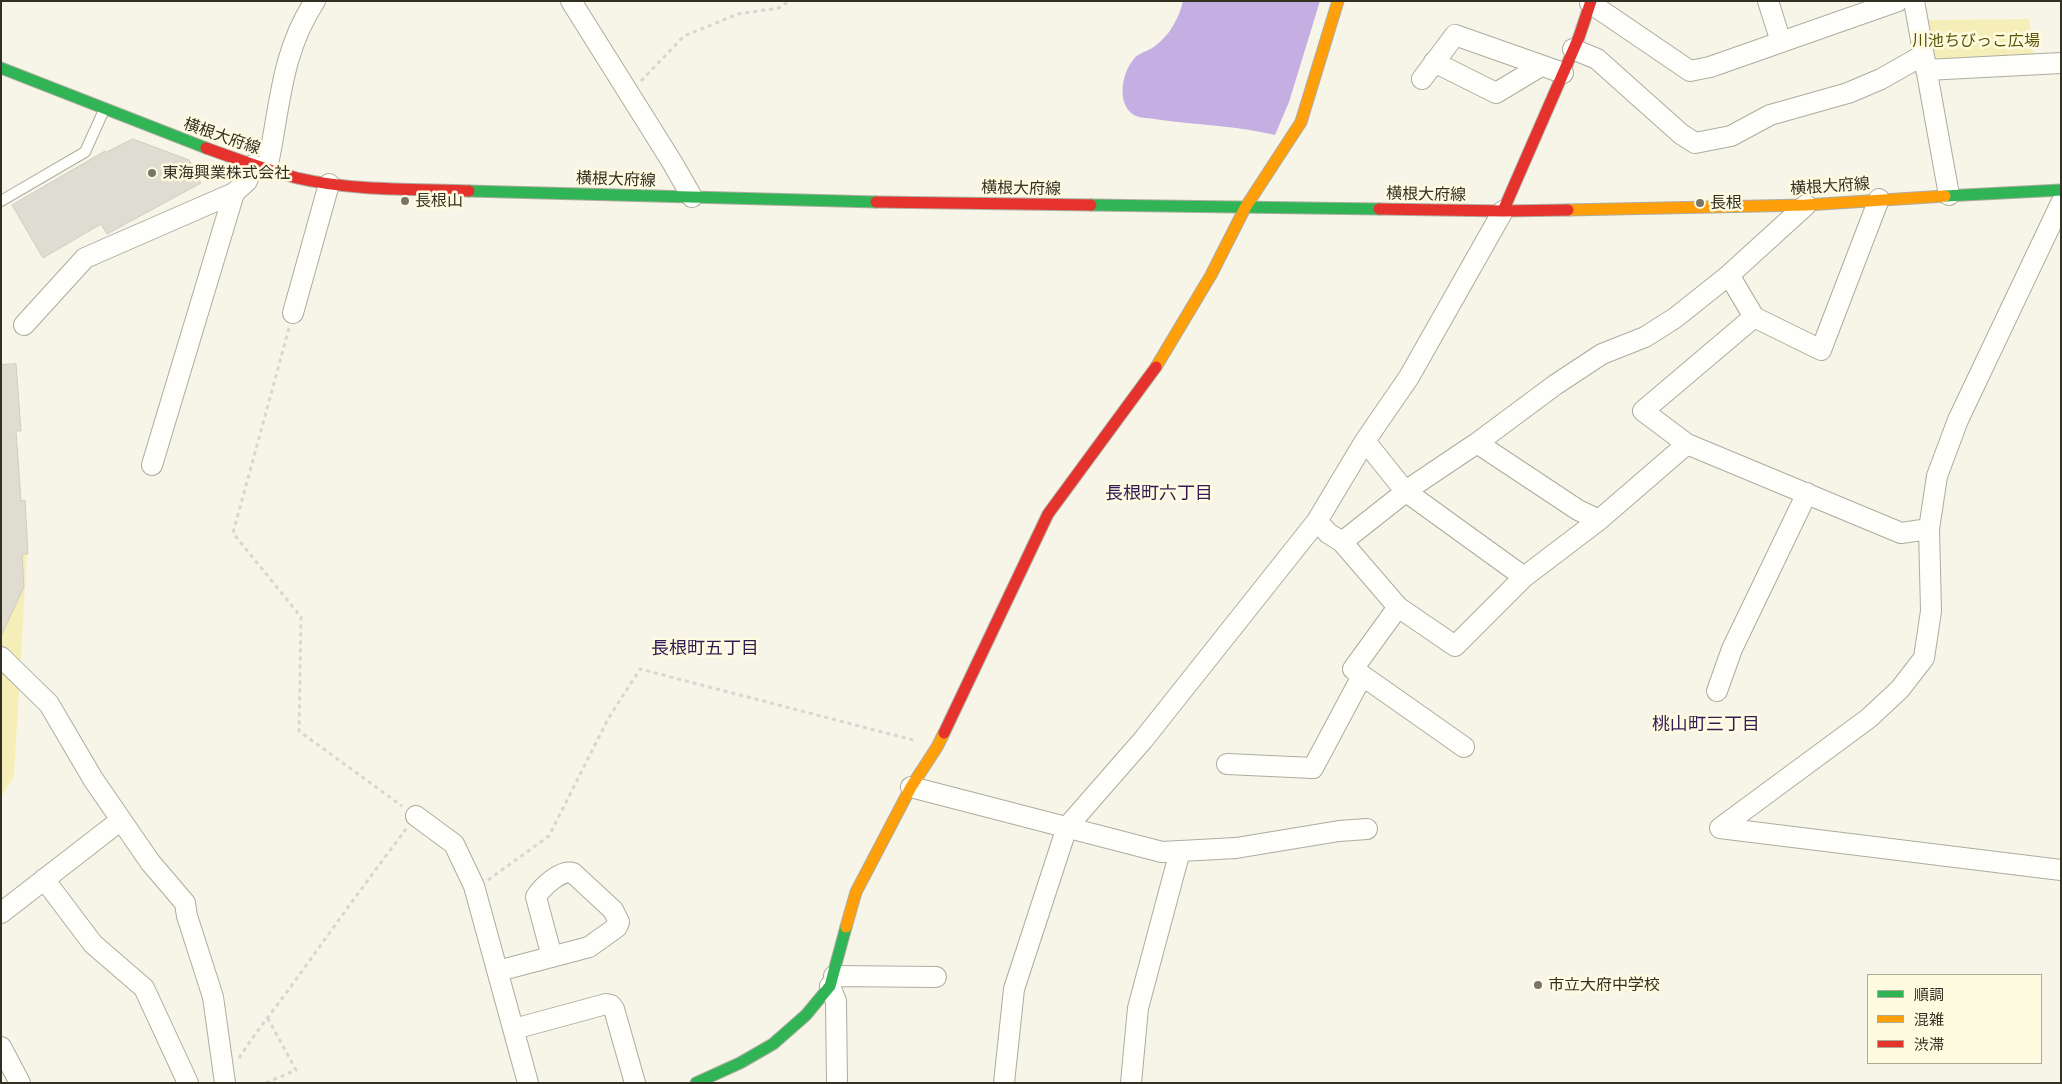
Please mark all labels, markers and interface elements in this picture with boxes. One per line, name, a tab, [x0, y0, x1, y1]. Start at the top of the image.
park label: 川池ちびっこ広場	[1912, 31, 2040, 51]
street label: 横根大府線	[181, 114, 263, 158]
place label: 東海興業株式会社	[162, 163, 290, 183]
marker: 東海興業株式会社	[146, 167, 158, 179]
street label: 横根大府線	[576, 168, 656, 190]
street label: 横根大府線	[1789, 174, 1871, 198]
street label: 横根大府線	[981, 178, 1061, 198]
street label: 横根大府線	[1386, 184, 1466, 204]
place label: 長根山	[415, 191, 463, 211]
place label: 長根	[1710, 193, 1742, 213]
marker: 長根山	[399, 195, 411, 207]
marker: 長根	[1694, 197, 1706, 209]
district label: 長根町六丁目	[1105, 482, 1213, 504]
district label: 長根町五丁目	[651, 637, 759, 659]
district label: 桃山町三丁目	[1652, 713, 1760, 735]
legend	[1867, 974, 2042, 1064]
place label: 市立大府中学校	[1548, 975, 1660, 995]
marker: 市立大府中学校	[1532, 979, 1544, 991]
text: 順調	[1914, 985, 1944, 1003]
text: 混雑	[1914, 1010, 1944, 1028]
text: 渋滞	[1914, 1035, 1944, 1053]

